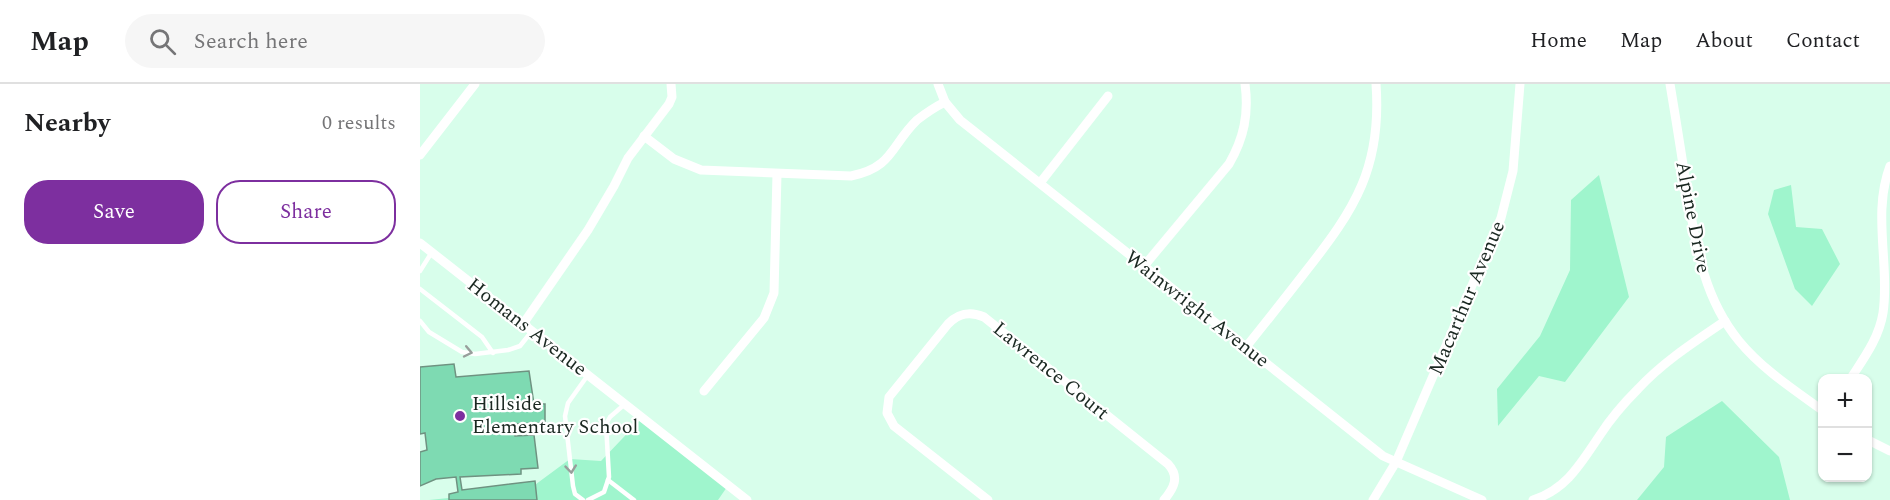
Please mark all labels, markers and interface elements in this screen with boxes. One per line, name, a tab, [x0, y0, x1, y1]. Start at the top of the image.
search box	[125, 14, 545, 68]
text: Map	[30, 20, 89, 63]
icon: search	[146, 25, 179, 58]
text: Search here	[194, 25, 308, 58]
text: Home	[1530, 25, 1587, 57]
text: Map	[1620, 25, 1662, 57]
text: About	[1695, 25, 1753, 57]
text: Contact	[1786, 25, 1860, 57]
text: Nearby	[24, 103, 110, 143]
text: 0 results	[322, 108, 396, 138]
street label: Alpine Drive	[1667, 158, 1719, 276]
button: Save	[24, 180, 204, 244]
button: Share	[216, 180, 396, 244]
street label: Macarthur Avenue	[1421, 216, 1513, 380]
street label: Wainwright Avenue	[1118, 243, 1276, 375]
street label: Homans Avenue	[461, 270, 593, 384]
street label: Lawrence Court	[986, 314, 1116, 428]
one-way arrow	[463, 345, 473, 358]
map controls	[1818, 374, 1872, 482]
button: +	[1818, 374, 1872, 428]
place label: Hillside Elementary School	[472, 389, 638, 442]
marker: Hillside Elementary School	[453, 409, 467, 423]
button: −	[1818, 428, 1872, 482]
one-way arrow	[564, 464, 577, 473]

